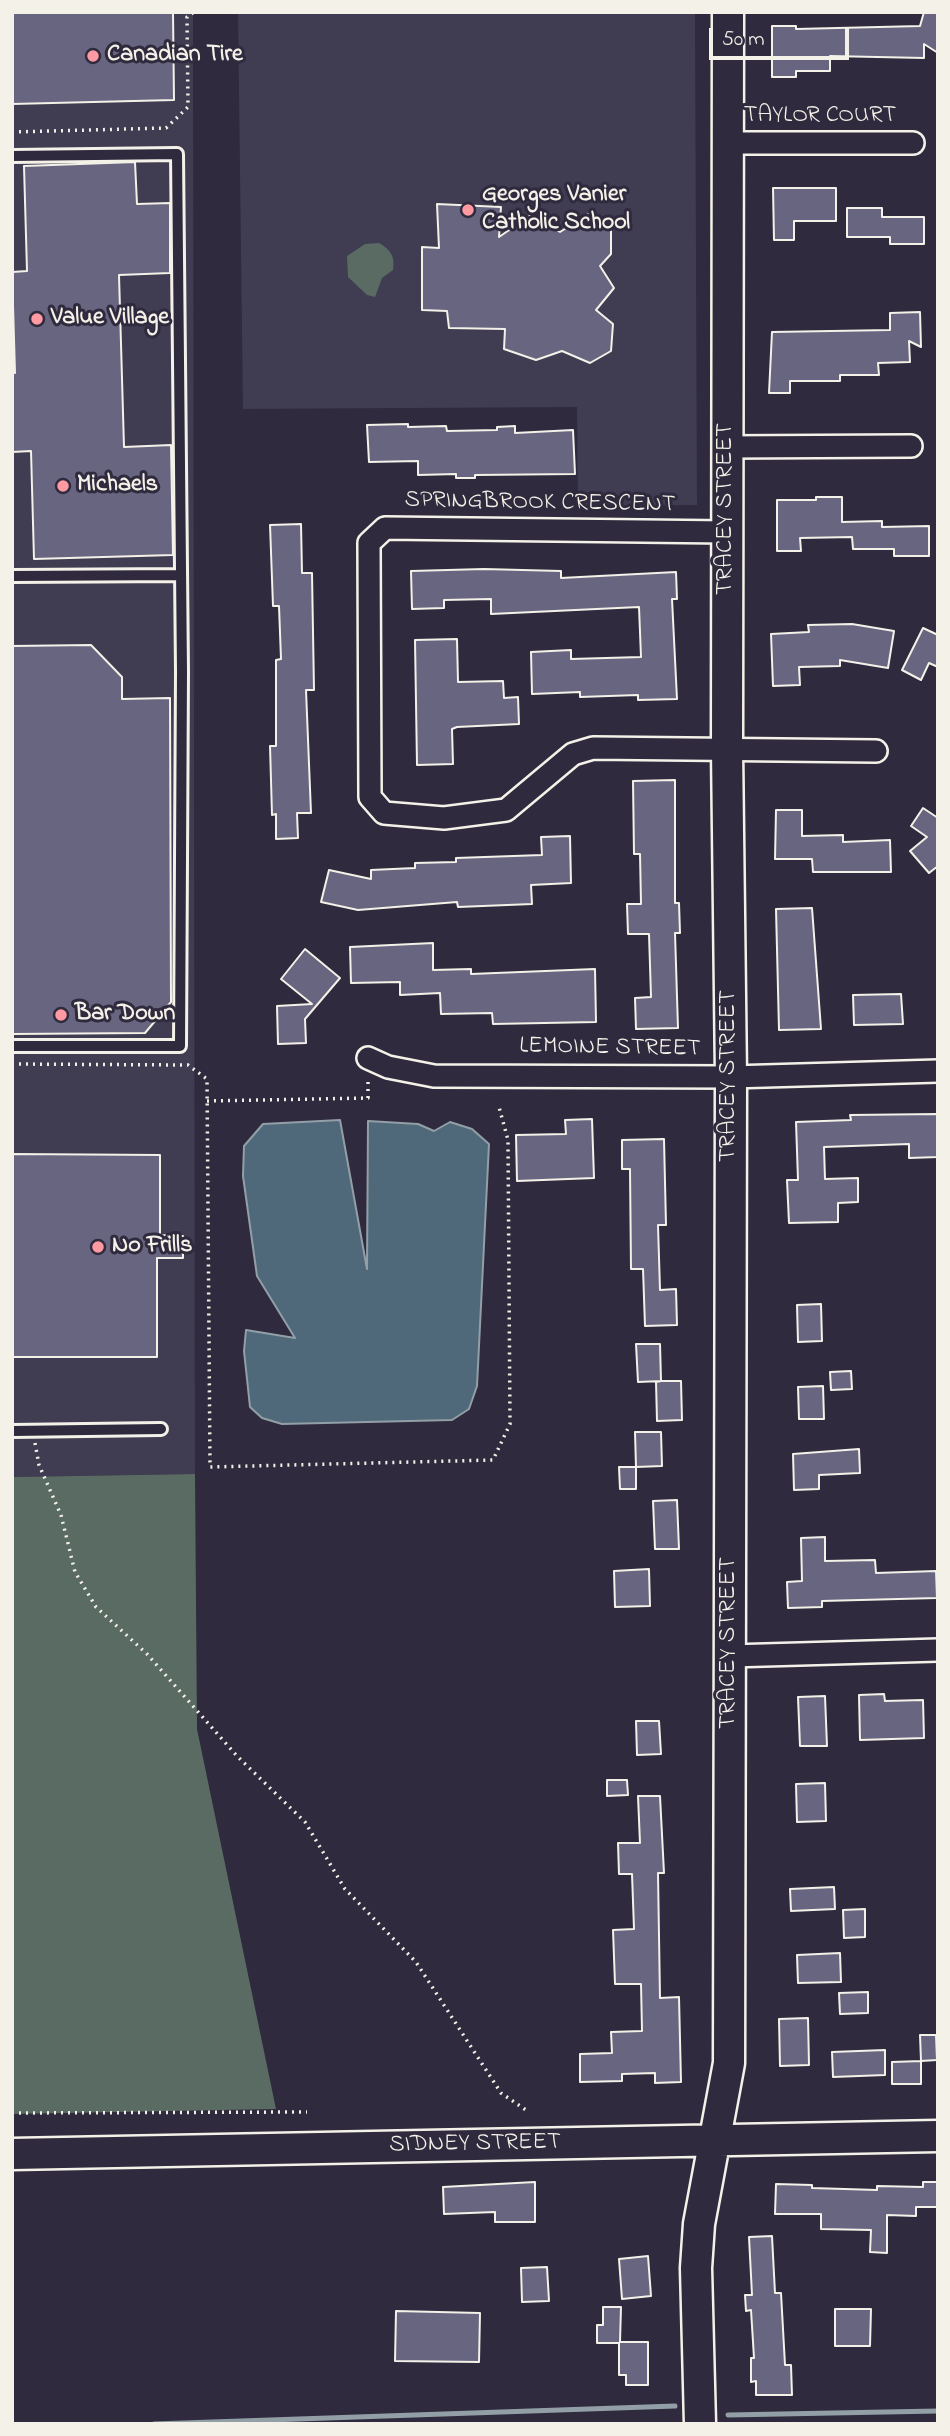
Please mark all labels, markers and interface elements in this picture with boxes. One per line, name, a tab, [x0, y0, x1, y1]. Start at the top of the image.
scale bar	[712, 14, 852, 58]
text: 50 m	[722, 25, 765, 55]
place label: Canadian Tire	[107, 42, 243, 70]
marker: Canadian Tire	[85, 48, 101, 64]
street label: TAYLOR COURT	[744, 103, 896, 131]
place label: Georges Vanier Catholic School	[482, 182, 630, 238]
marker: Georges Vanier Catholic School	[460, 202, 476, 218]
place label: Value Village	[51, 305, 169, 333]
marker: Value Village	[29, 311, 45, 327]
street label: TRACEY STREET	[713, 423, 741, 595]
place label: Michaels	[77, 472, 158, 500]
marker: Michaels	[55, 478, 71, 494]
street label: SPRINGBROOK CRESCENT	[404, 487, 676, 521]
street label: TRACEY STREET	[716, 990, 744, 1162]
place label: Bar Down	[75, 1001, 175, 1029]
marker: Bar Down	[53, 1007, 69, 1023]
street label: LEMOINE STREET	[519, 1033, 701, 1065]
place label: No Frills	[112, 1233, 192, 1261]
marker: No Frills	[90, 1239, 106, 1255]
street label: TRACEY STREET	[716, 1557, 744, 1729]
street label: SIDNEY STREET	[389, 2129, 561, 2161]

